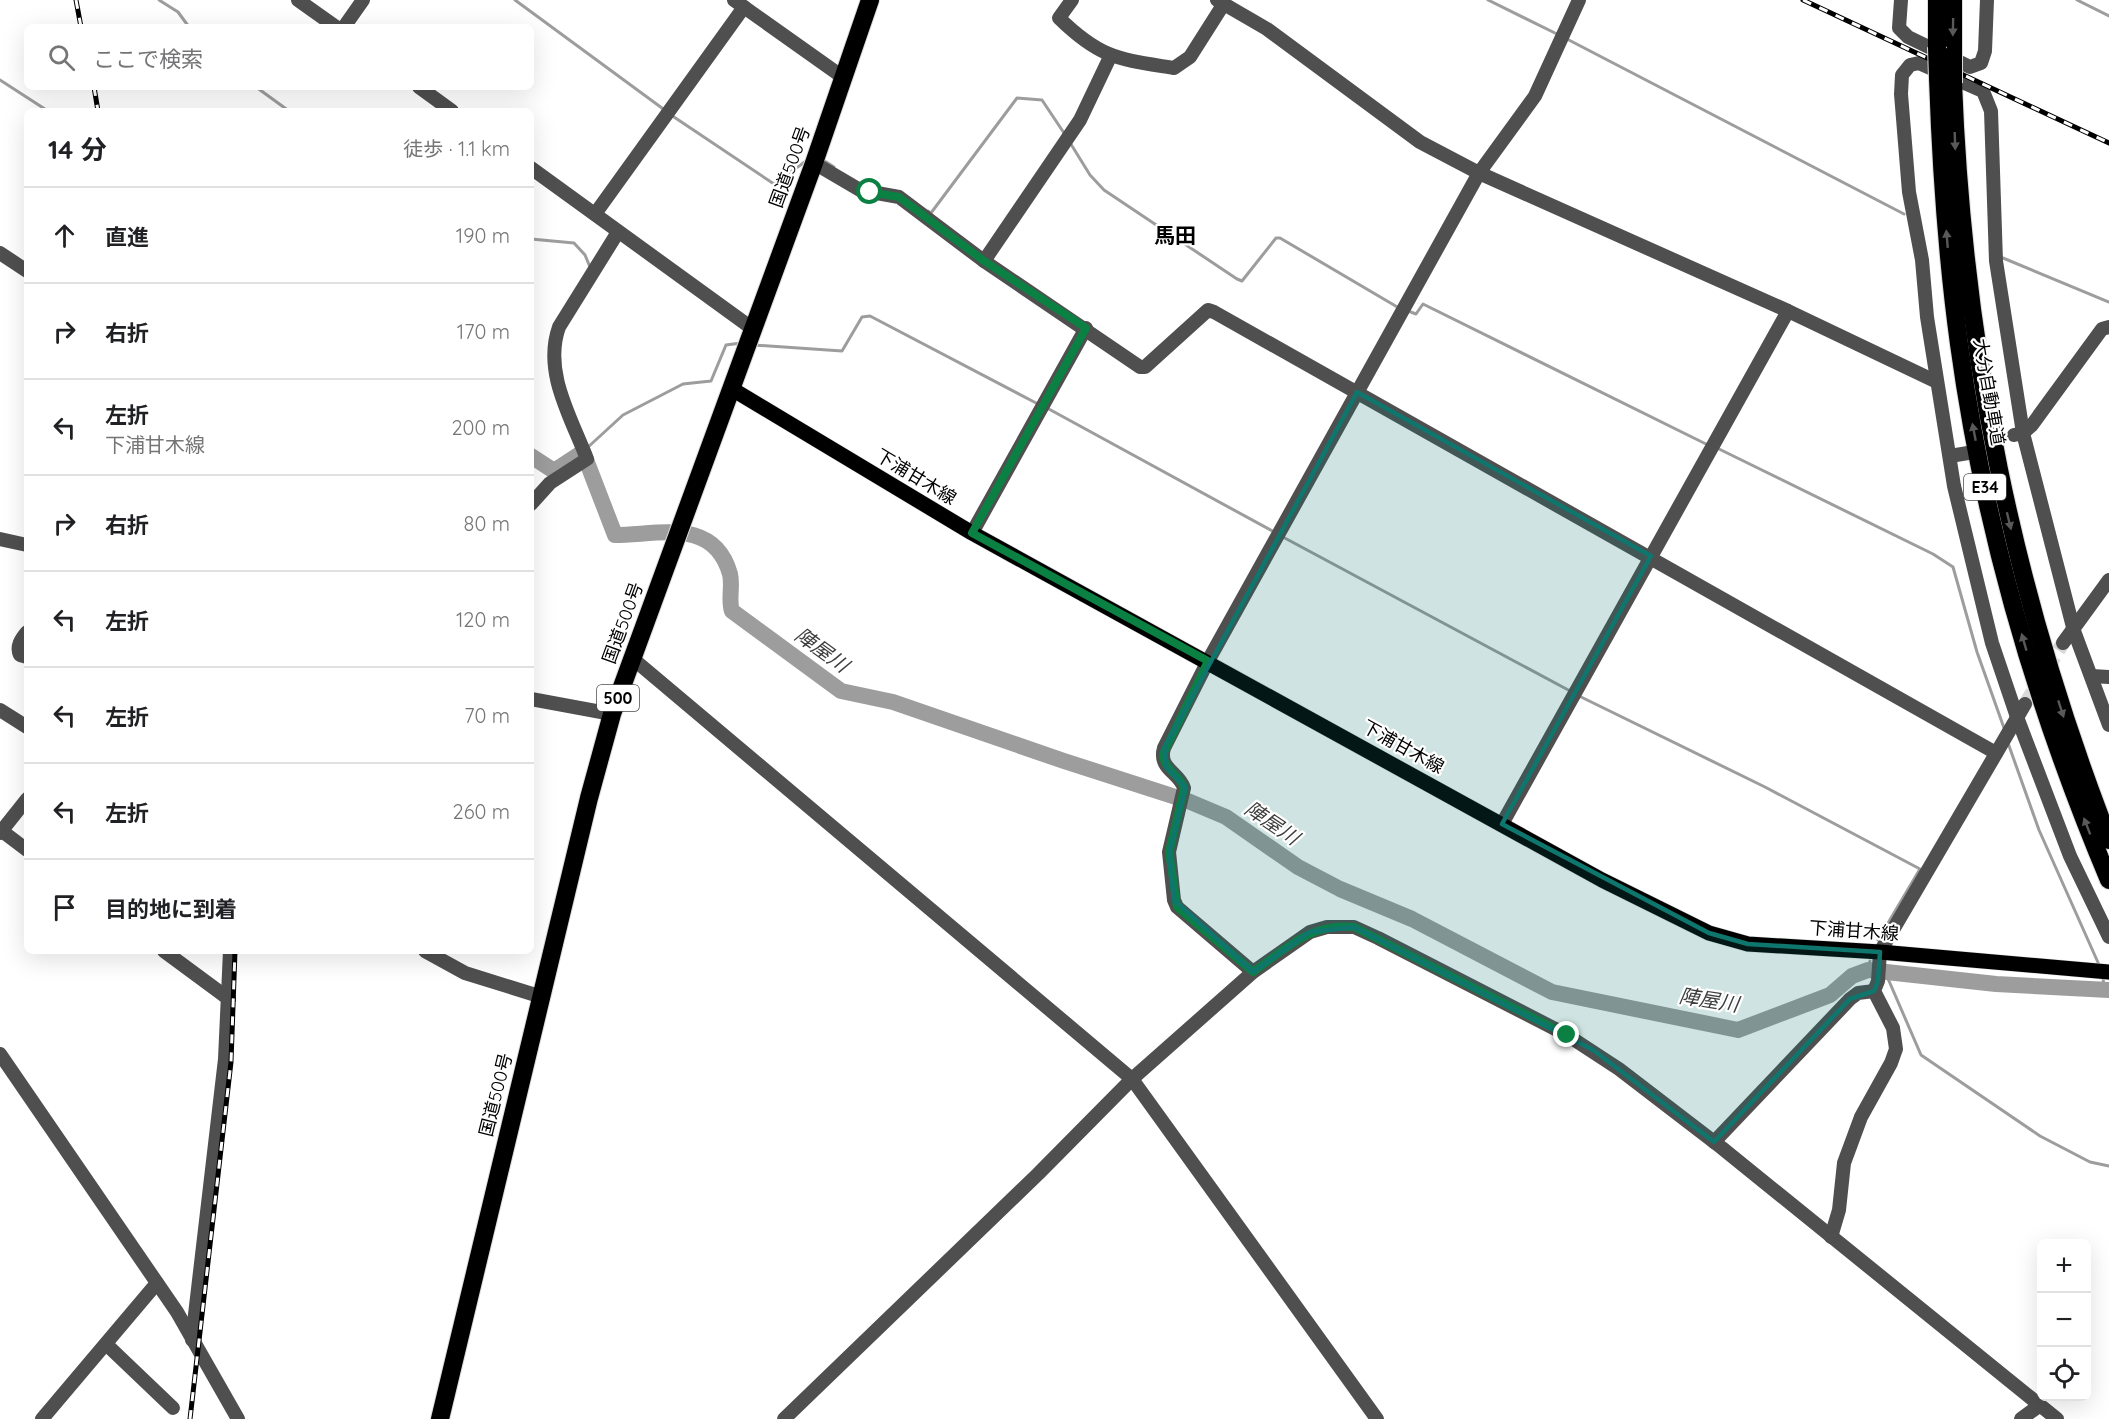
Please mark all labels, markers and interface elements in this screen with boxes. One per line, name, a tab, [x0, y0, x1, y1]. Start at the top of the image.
one-way arrow	[1948, 17, 1958, 36]
search box	[24, 24, 534, 90]
icon: search	[45, 41, 78, 74]
text: ここで検索	[93, 45, 203, 73]
street label: 国道500号	[764, 123, 815, 211]
one-way arrow	[1951, 132, 1960, 151]
text: 14 分	[48, 133, 107, 166]
text: 徒歩 · 1.1 km	[403, 136, 510, 161]
route start	[856, 178, 882, 204]
icon: ahead	[48, 219, 81, 252]
district label: 馬田	[1154, 222, 1196, 248]
text: 直進	[105, 223, 149, 251]
text: 190 m	[456, 223, 510, 248]
one-way arrow	[1942, 229, 1952, 248]
icon: right	[48, 315, 81, 348]
text: 右折	[105, 319, 149, 347]
text: 170 m	[457, 319, 510, 344]
street label: 大分自動車道	[1969, 337, 2010, 447]
text: 左折	[105, 401, 149, 429]
icon: left	[48, 411, 81, 444]
text: 200 m	[451, 415, 510, 440]
one-way arrow	[1969, 422, 1978, 441]
text: 下浦甘木線	[105, 432, 205, 457]
street label: 下浦甘木線	[872, 444, 961, 510]
road number: E34	[1964, 474, 2006, 500]
icon: right	[48, 507, 81, 540]
text: 右折	[105, 511, 149, 539]
text: 80 m	[464, 511, 510, 536]
one-way arrow	[2004, 512, 2014, 530]
street label: 国道500号	[597, 579, 648, 667]
icon: left	[48, 603, 81, 636]
text: 左折	[105, 607, 149, 635]
text: 120 m	[456, 607, 510, 632]
water label: 陣屋川	[791, 622, 856, 679]
one-way arrow	[2019, 633, 2028, 651]
road number: 500	[597, 685, 639, 711]
icon: left	[48, 699, 81, 732]
one-way arrow	[2057, 700, 2067, 718]
text: 左折	[105, 703, 149, 731]
text: 70 m	[464, 703, 510, 728]
street label: 下浦甘木線	[1358, 715, 1448, 778]
icon: left	[48, 795, 81, 828]
water label: 陣屋川	[1240, 795, 1306, 851]
text: 左折	[105, 799, 149, 827]
text: 260 m	[453, 799, 510, 824]
one-way arrow	[2082, 817, 2091, 835]
icon: arrive	[48, 891, 81, 924]
text: 目的地に到着	[105, 895, 237, 923]
street label: 下浦甘木線	[1808, 916, 1900, 945]
water label: 陣屋川	[1677, 982, 1743, 1017]
route end	[1553, 1021, 1579, 1047]
street label: 国道500号	[474, 1051, 517, 1139]
map controls	[2037, 1239, 2091, 1401]
button: +	[2037, 1239, 2091, 1293]
button: −	[2037, 1293, 2091, 1347]
button: locate	[2037, 1347, 2091, 1401]

